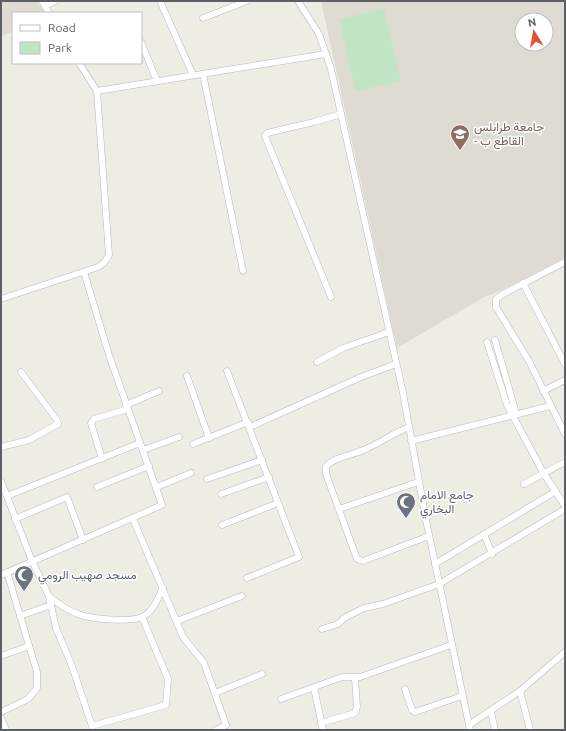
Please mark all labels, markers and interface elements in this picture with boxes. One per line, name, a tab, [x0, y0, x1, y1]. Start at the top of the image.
legend	[12, 12, 142, 64]
north arrow	[514, 12, 554, 52]
text: N	[527, 16, 537, 29]
text: Road	[48, 21, 76, 34]
text: Park	[48, 41, 72, 54]
place label: جامعة طرابلس - القاطع ب	[474, 120, 544, 150]
school or university icon: جامعة طرابلس - القاطع ب	[449, 123, 471, 151]
place label: جامع الامام البخاري	[420, 488, 474, 519]
mosque icon: جامع الامام البخاري	[395, 491, 417, 519]
mosque icon: مسجد صهيب الرومي	[13, 564, 35, 592]
place label: مسجد صهيب الرومي	[38, 568, 137, 585]

